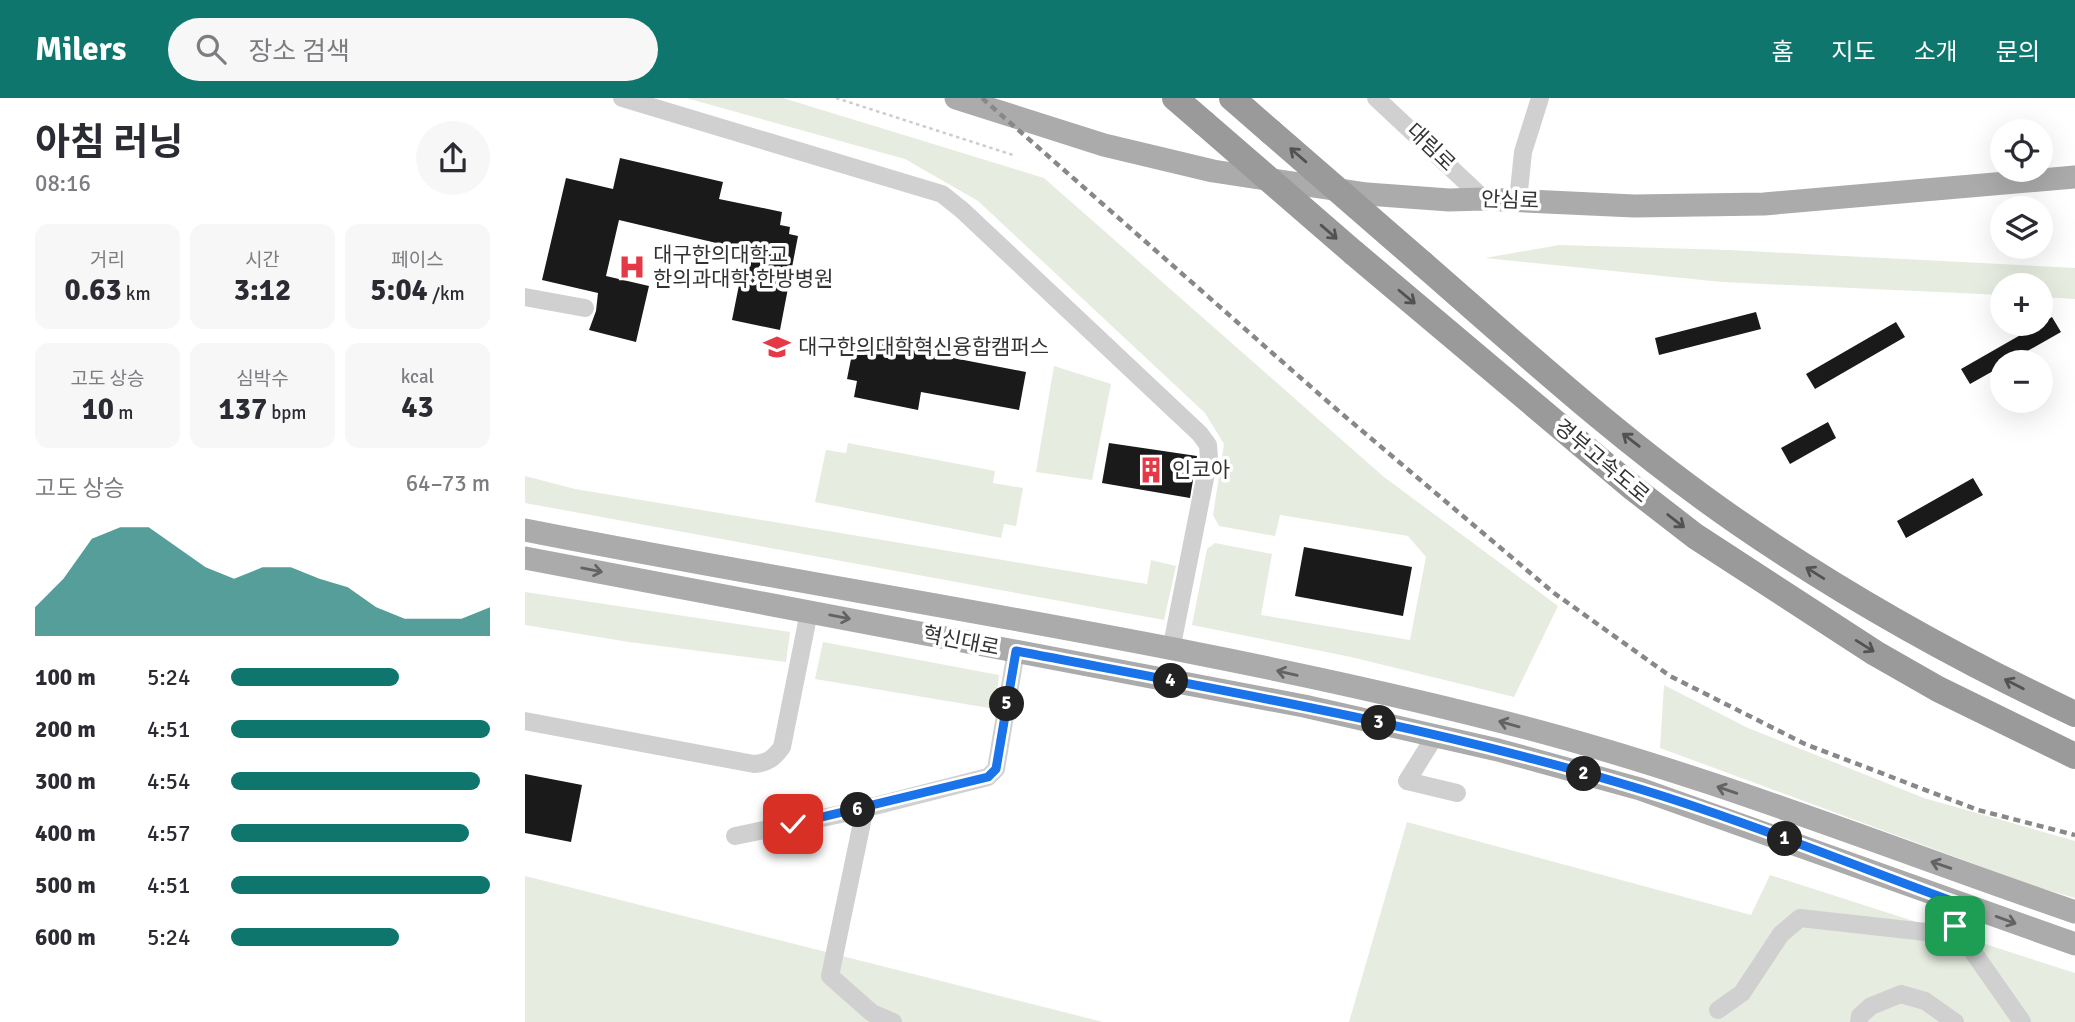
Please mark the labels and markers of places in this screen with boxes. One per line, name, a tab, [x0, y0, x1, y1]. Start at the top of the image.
place label: 대구한의대학교 한의과대학·한방병원	[653, 242, 833, 292]
hospital icon: 대구한의대학교 한의과대학·한방병원	[617, 252, 647, 282]
school or university icon: 대구한의대학혁신융합캠퍼스	[762, 332, 792, 362]
place label: 대구한의대학혁신융합캠퍼스	[798, 334, 1049, 360]
building icon: 인코아	[1136, 455, 1166, 485]
place label: 인코아	[1172, 457, 1230, 483]
pin: 4	[1153, 664, 1189, 698]
pin: 5	[989, 686, 1025, 722]
pin: 3	[1361, 706, 1397, 740]
pin: 2	[1567, 756, 1601, 792]
pin: 6	[841, 792, 875, 828]
pin	[763, 794, 823, 854]
pin: 1	[1767, 822, 1803, 856]
pin	[1925, 896, 1985, 956]

